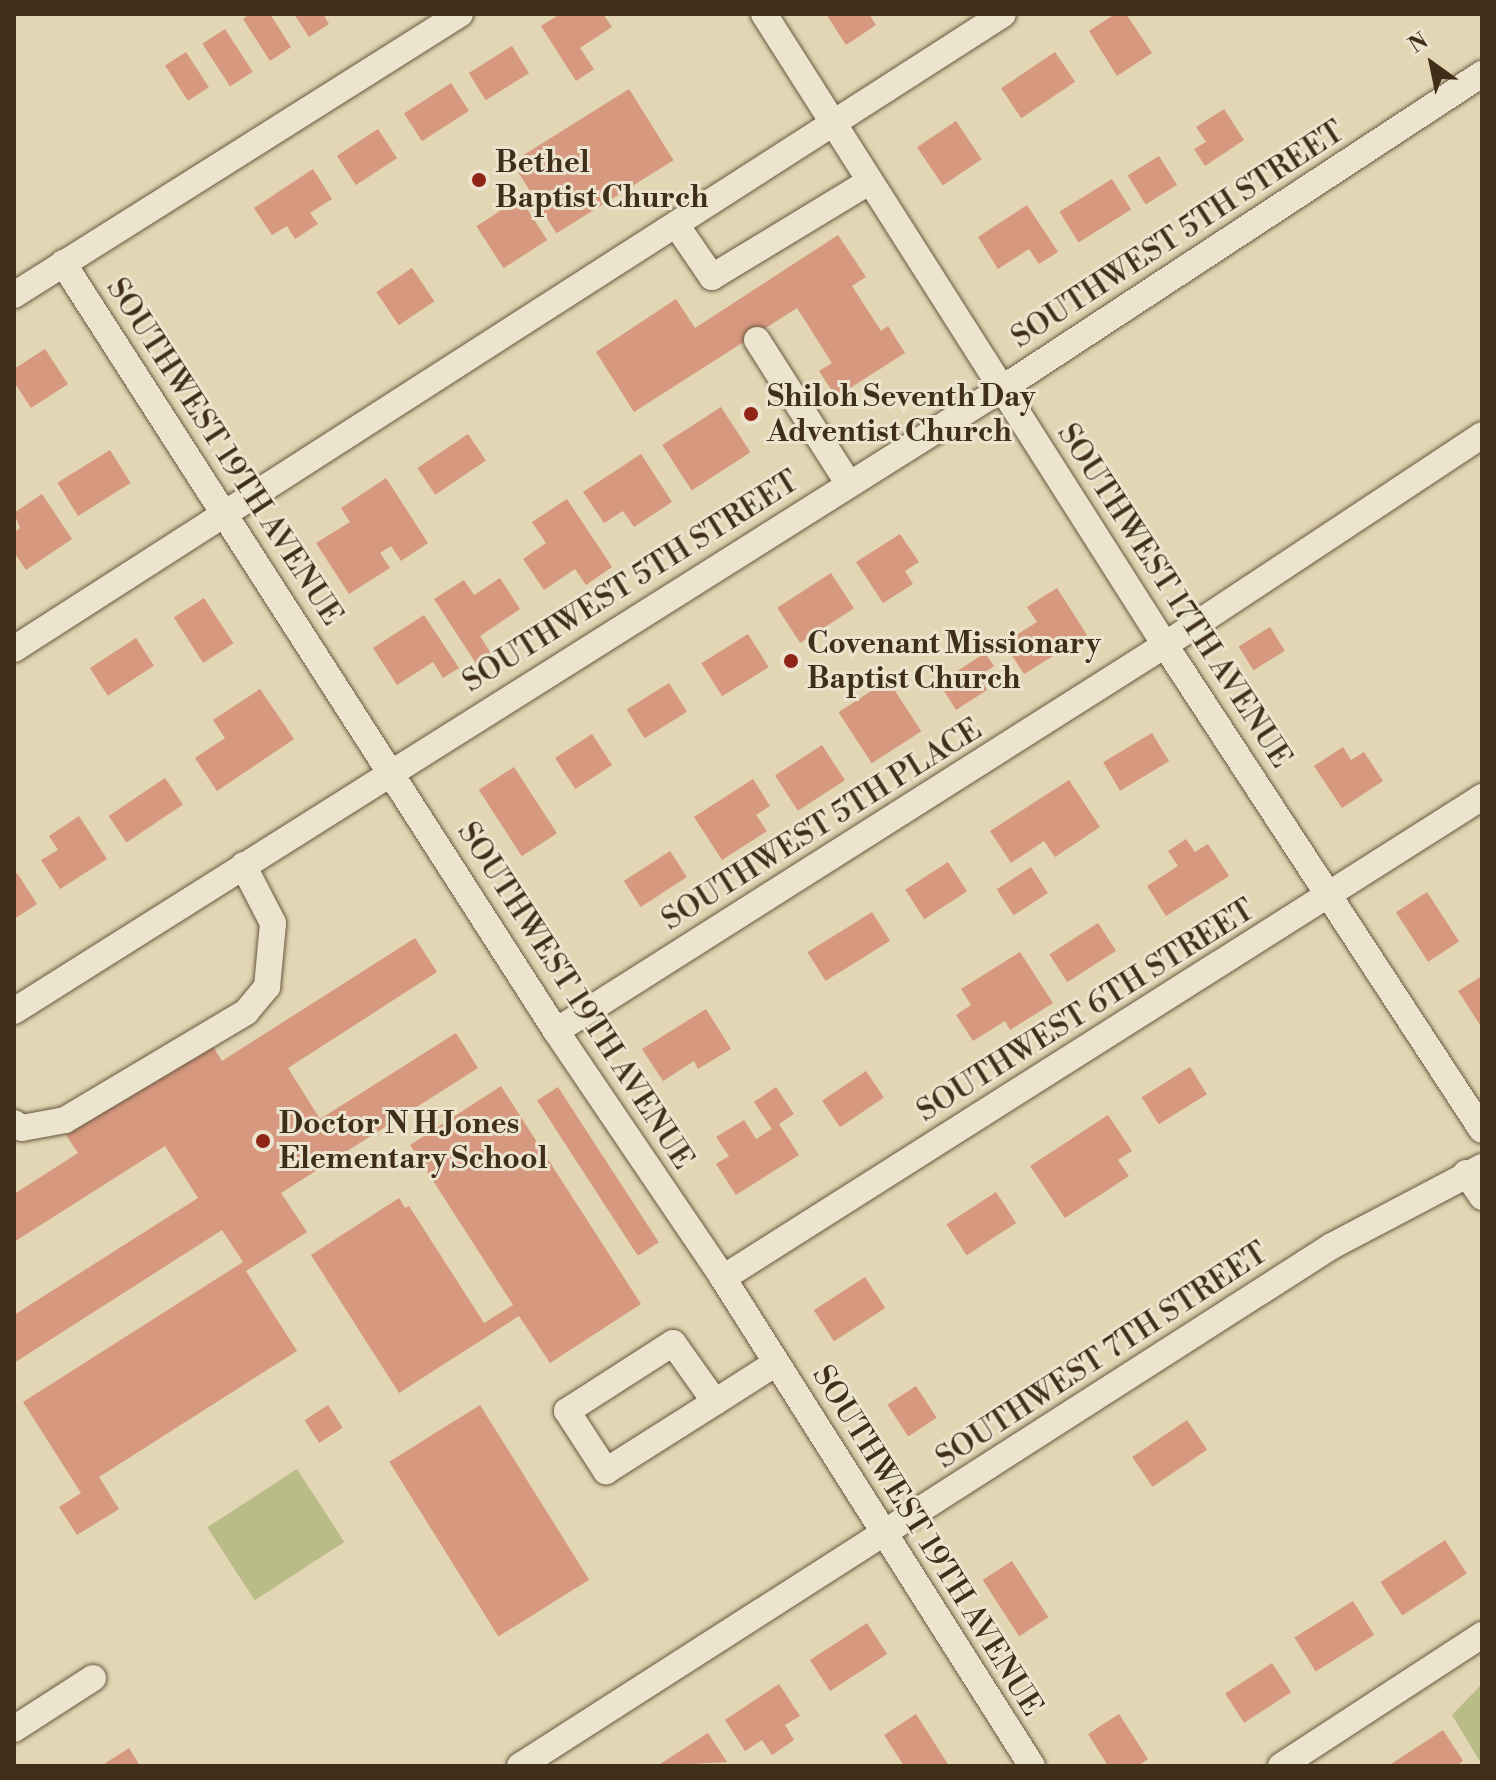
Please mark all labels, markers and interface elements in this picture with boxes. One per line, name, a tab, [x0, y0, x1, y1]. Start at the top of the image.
north arrow	[1392, 24, 1472, 104]
text: N	[1404, 27, 1433, 60]
street label: SOUTHWEST 5TH STREET	[1005, 114, 1351, 356]
place label: Bethel Baptist Church	[495, 145, 709, 216]
marker: Bethel Baptist Church	[470, 171, 488, 189]
street label: SOUTHWEST 19TH AVENUE	[98, 272, 350, 632]
place label: Shiloh Seventh Day Adventist Church	[767, 379, 1035, 450]
marker: Shiloh Seventh Day Adventist Church	[742, 405, 760, 423]
street label: SOUTHWEST 17TH AVENUE	[1049, 417, 1299, 775]
street label: SOUTHWEST 5TH STREET	[456, 464, 806, 700]
place label: Covenant Missionary Baptist Church	[807, 626, 1101, 696]
marker: Covenant Missionary Baptist Church	[782, 652, 800, 670]
street label: SOUTHWEST 5TH PLACE	[656, 712, 988, 938]
street label: SOUTHWEST 19TH AVENUE	[449, 816, 701, 1176]
street label: SOUTHWEST 6TH STREET	[911, 892, 1261, 1130]
place label: Doctor N H Jones Elementary School	[279, 1106, 548, 1176]
marker: Doctor N H Jones Elementary School	[254, 1132, 272, 1150]
street label: SOUTHWEST 7TH STREET	[930, 1235, 1274, 1477]
street label: SOUTHWEST 19TH AVENUE	[804, 1359, 1050, 1723]

